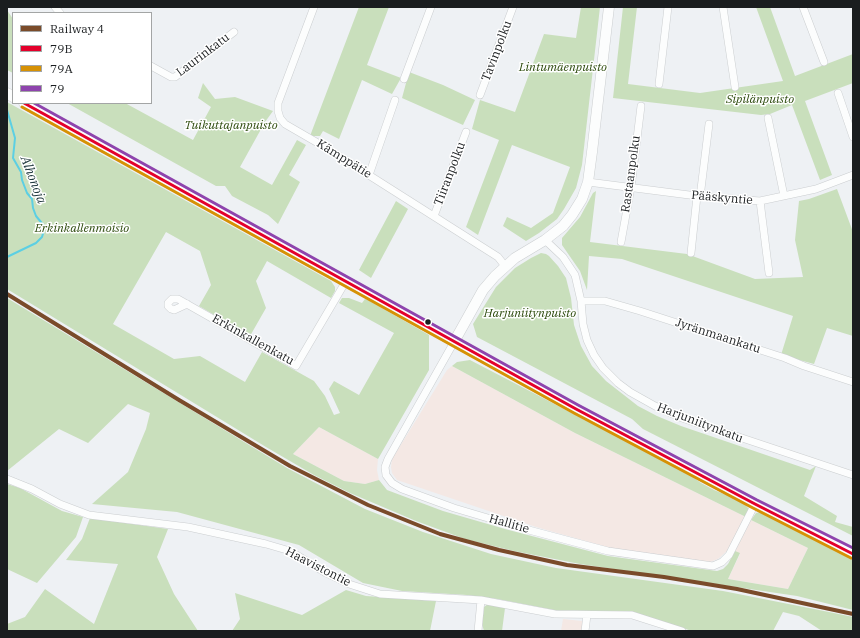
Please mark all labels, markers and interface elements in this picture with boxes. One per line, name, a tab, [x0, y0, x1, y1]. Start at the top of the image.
legend	[12, 12, 152, 104]
street label: Tavinpolku	[479, 19, 515, 83]
text: Railway 4	[50, 21, 104, 36]
street label: Laurinkatu	[174, 30, 232, 80]
text: 79B	[50, 41, 72, 56]
text: 79A	[50, 61, 73, 76]
park label: Lintumäenpuisto	[519, 61, 607, 75]
text: 79	[50, 81, 64, 96]
park label: Sipilänpuisto	[726, 93, 794, 107]
park label: Tuikuttajanpuisto	[184, 119, 278, 133]
street label: Rastaanpolku	[618, 135, 644, 213]
street label: Kämppätie	[314, 136, 374, 182]
street label: Tiiranpolku	[431, 140, 469, 208]
water label: Alhonoja	[17, 154, 49, 206]
street label: Pääskyntie	[691, 188, 753, 208]
park label: Erkinkallenmoisio	[35, 222, 129, 236]
park label: Harjuniitynpuisto	[484, 307, 576, 321]
street label: Erkinkallenkatu	[210, 312, 296, 368]
street label: Jyränmaankatu	[674, 315, 762, 357]
unlabelled marker	[423, 317, 433, 327]
street label: Harjuniitynkatu	[655, 400, 745, 446]
street label: Hallitie	[487, 511, 531, 537]
street label: Haavistontie	[283, 544, 353, 590]

